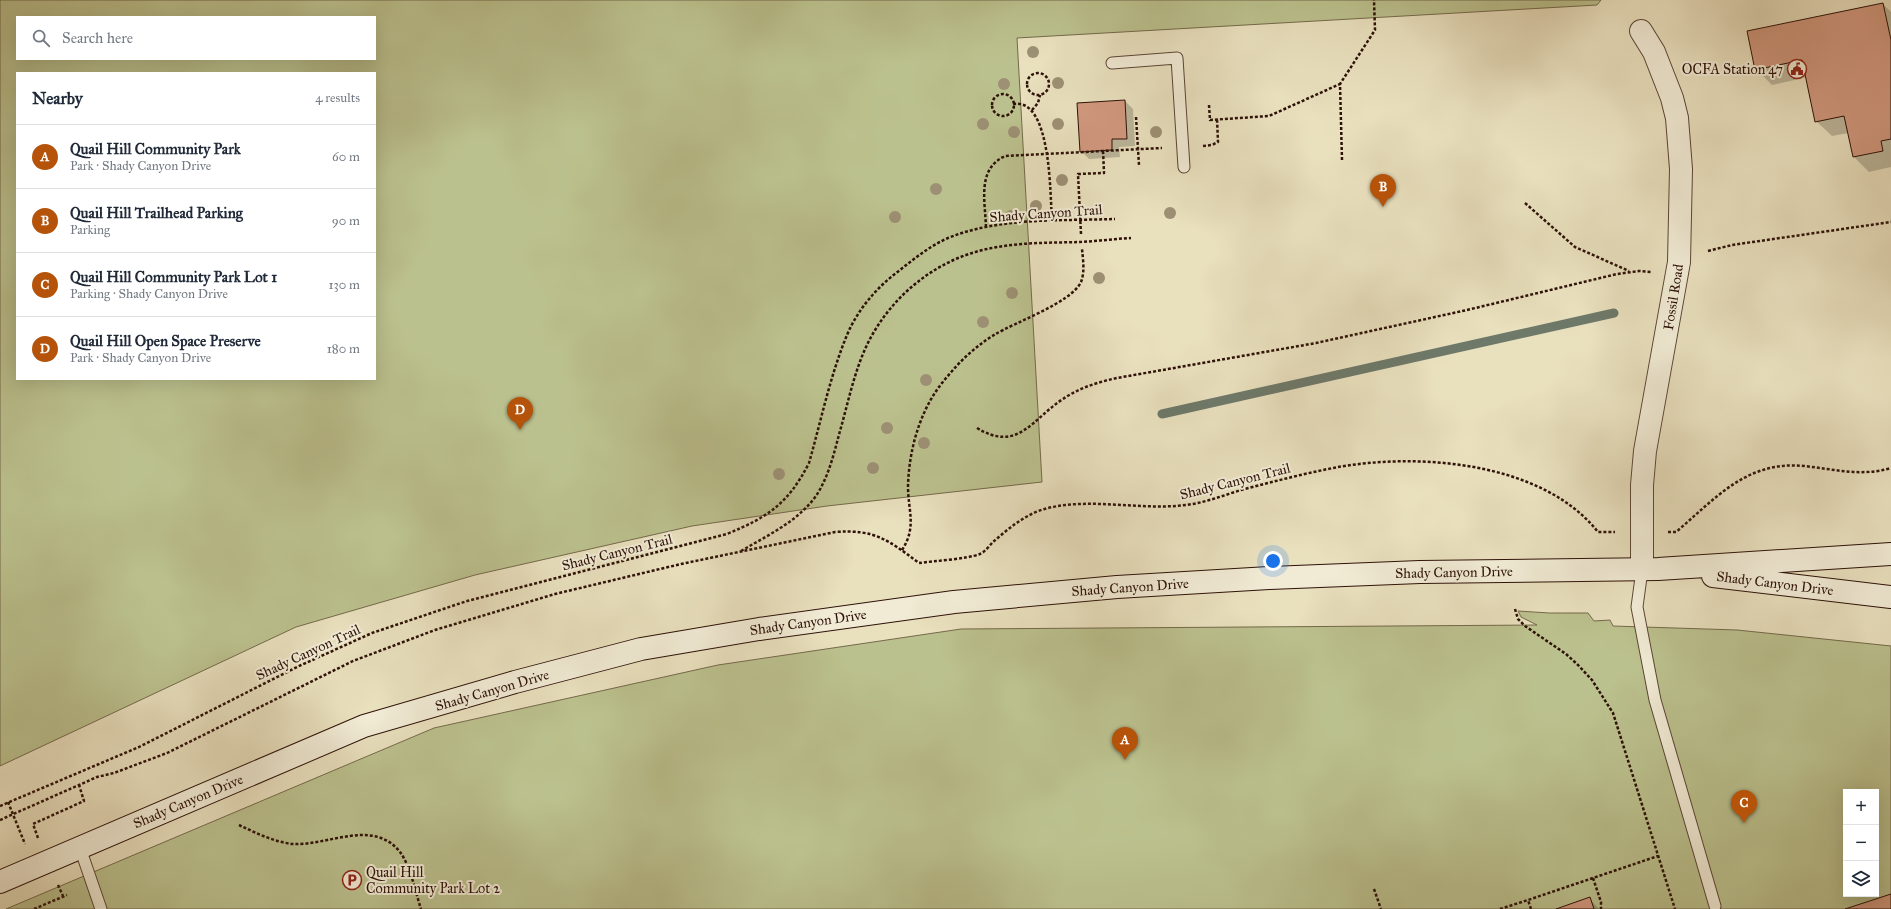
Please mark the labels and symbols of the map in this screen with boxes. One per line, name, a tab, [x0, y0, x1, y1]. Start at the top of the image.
public building icon: OCFA Station 47	[1786, 58, 1808, 80]
place label: OCFA Station 47	[1682, 61, 1783, 78]
pin: B	[1370, 174, 1396, 207]
street label: Shady Canyon Trail	[989, 201, 1103, 226]
street label: Fossil Road	[1660, 263, 1687, 331]
pin: D	[507, 397, 533, 430]
street label: Shady Canyon Trail	[1178, 459, 1292, 503]
street label: Shady Canyon Trail	[560, 530, 674, 574]
your location	[1263, 551, 1283, 571]
street label: Shady Canyon Drive	[1395, 563, 1513, 582]
street label: Shady Canyon Drive	[1716, 568, 1834, 599]
street label: Shady Canyon Drive	[1071, 575, 1189, 600]
street label: Shady Canyon Drive	[749, 606, 868, 639]
street label: Shady Canyon Trail	[253, 621, 363, 684]
street label: Shady Canyon Drive	[433, 666, 551, 715]
pin: A	[1112, 727, 1138, 760]
street label: Shady Canyon Drive	[131, 771, 246, 832]
pin: C	[1731, 790, 1757, 823]
place label: Quail Hill Community Park Lot 2	[366, 864, 500, 897]
parking icon: Quail Hill Community Park Lot 2	[341, 869, 363, 891]

